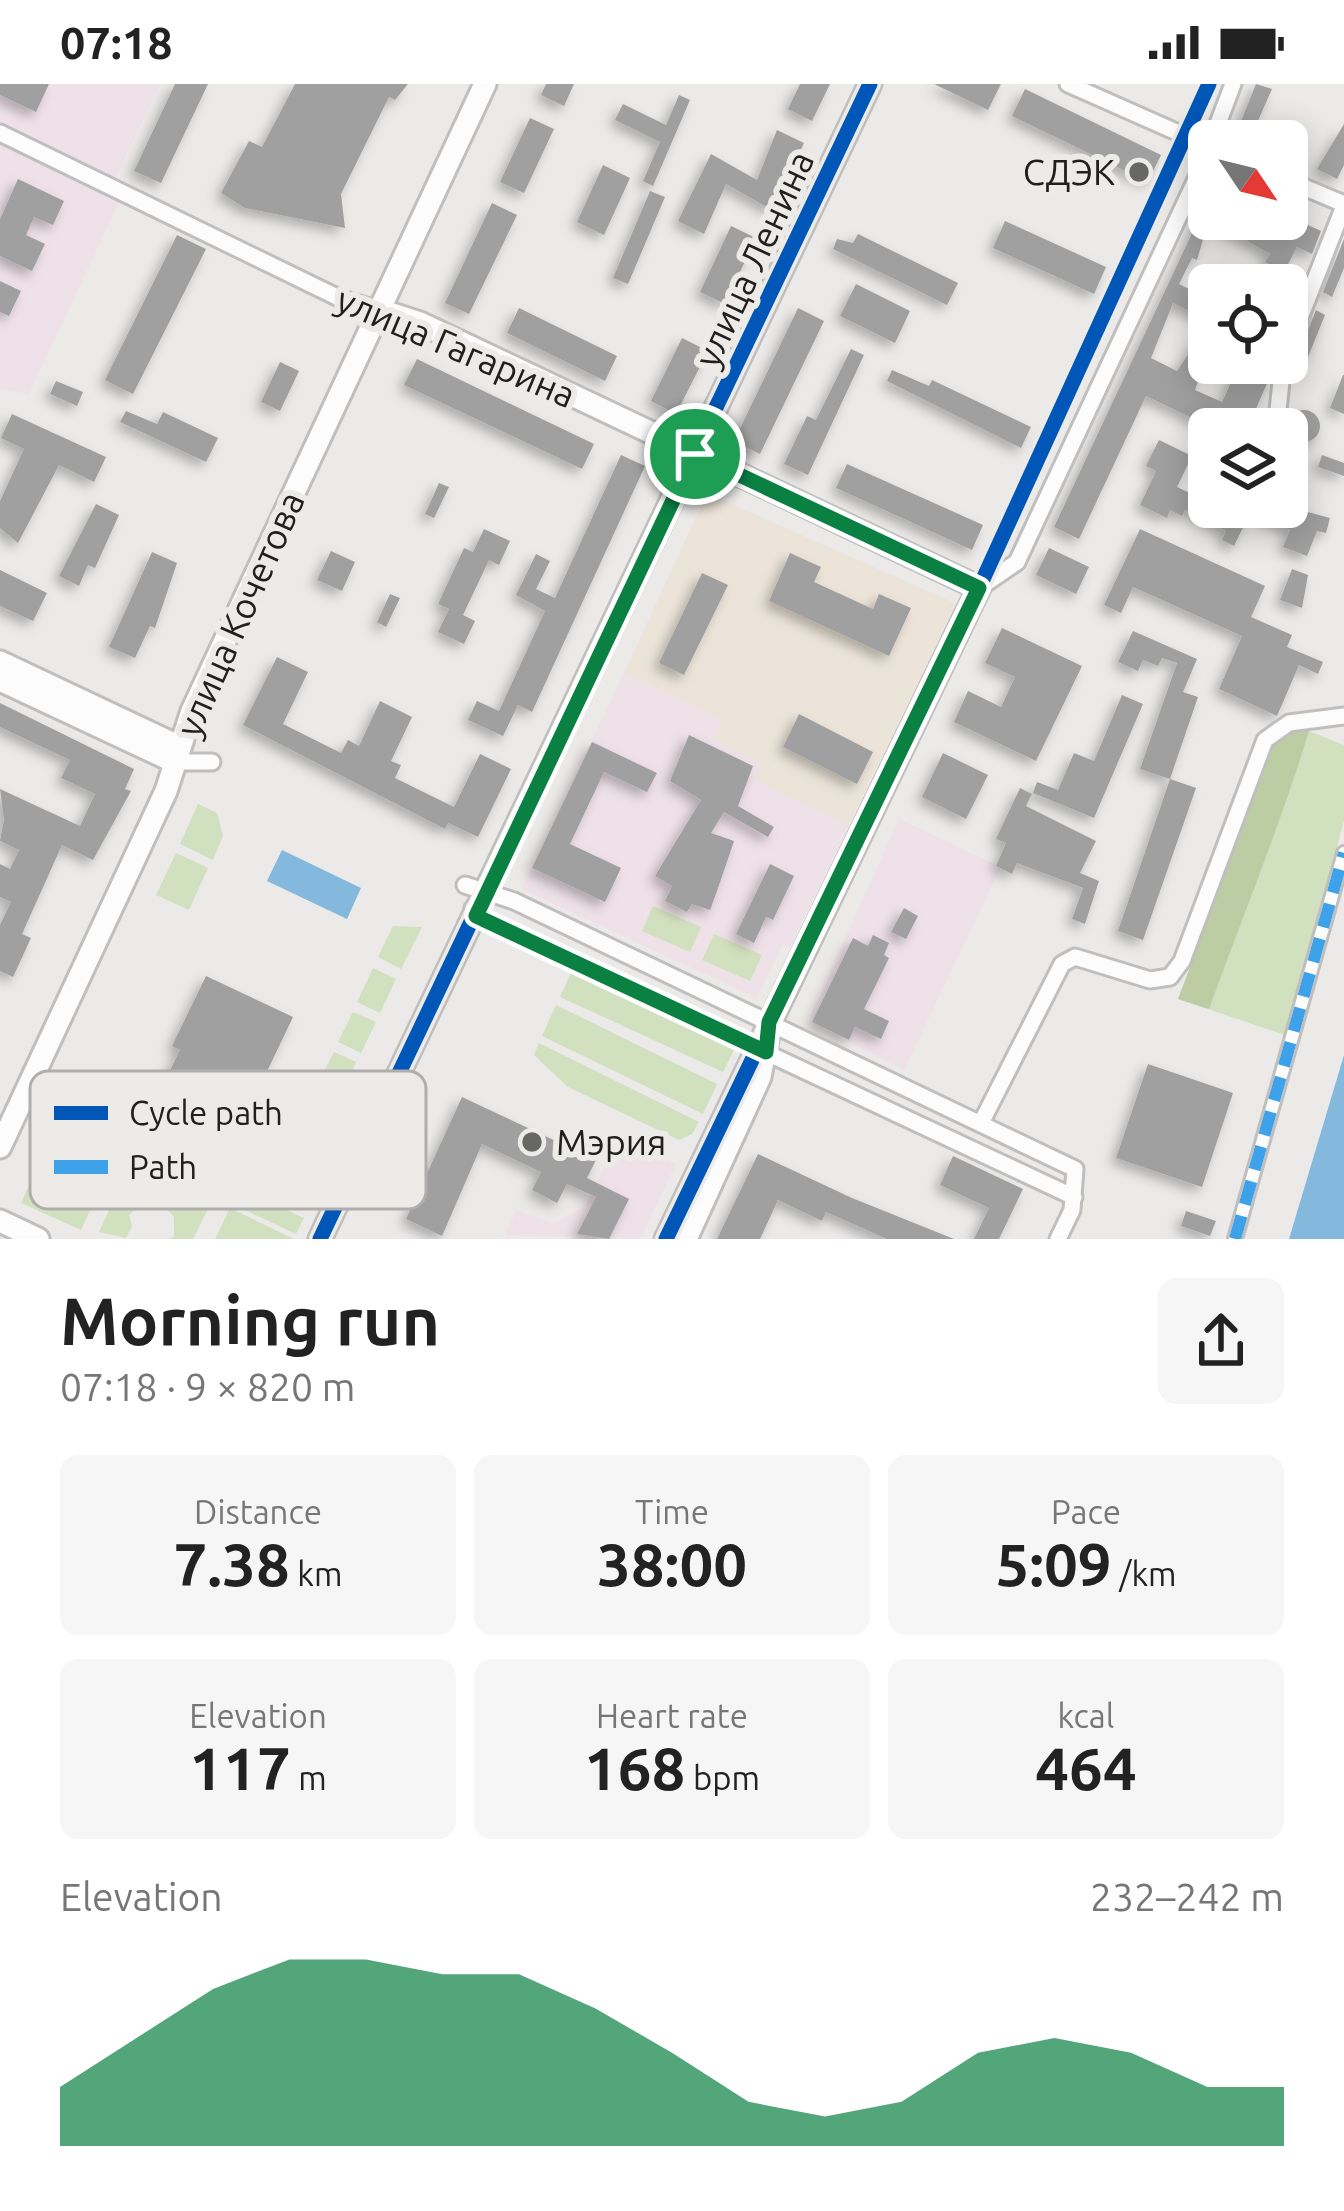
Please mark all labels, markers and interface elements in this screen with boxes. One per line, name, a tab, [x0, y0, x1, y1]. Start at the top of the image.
text: 07:18	[60, 17, 173, 68]
north arrow	[1188, 120, 1308, 240]
map controls	[1188, 120, 1308, 528]
street label: улица Ленина	[686, 144, 821, 373]
place label: СДЭК	[1023, 151, 1115, 192]
marker: СДЭК	[1126, 159, 1152, 185]
button: locate	[1188, 264, 1308, 384]
street label: улица Гагарина	[331, 278, 582, 415]
pin	[644, 403, 746, 505]
button: layers	[1188, 408, 1308, 528]
icon: arrive	[662, 421, 728, 487]
street label: улица Кочетова	[167, 485, 312, 742]
legend	[30, 1071, 426, 1209]
text: Cycle path	[129, 1094, 283, 1131]
place label: Мэрия	[556, 1121, 666, 1162]
marker: Мэрия	[519, 1129, 545, 1155]
text: Path	[129, 1148, 197, 1185]
button: share	[1158, 1278, 1284, 1404]
text: Morning run	[60, 1283, 440, 1357]
text: 07:18 · 9 × 820 m	[60, 1365, 355, 1408]
text: Distance	[194, 1493, 322, 1530]
text: Time	[635, 1493, 709, 1530]
text: Pace	[1051, 1493, 1121, 1530]
text: 7.38	[174, 1530, 290, 1597]
text: 38:00	[597, 1530, 747, 1597]
text: 5:09	[995, 1530, 1112, 1597]
text: km	[290, 1555, 342, 1592]
text: /km	[1112, 1555, 1177, 1592]
text: Elevation	[189, 1697, 327, 1734]
text: Heart rate	[596, 1697, 748, 1734]
text: kcal	[1058, 1697, 1114, 1734]
text: 117	[189, 1734, 291, 1801]
text: 168	[584, 1734, 685, 1801]
text: 464	[1035, 1734, 1137, 1801]
text: m	[291, 1759, 327, 1796]
text: bpm	[685, 1759, 760, 1796]
text: Elevation	[60, 1875, 223, 1918]
text: 232–242 m	[1090, 1875, 1284, 1918]

